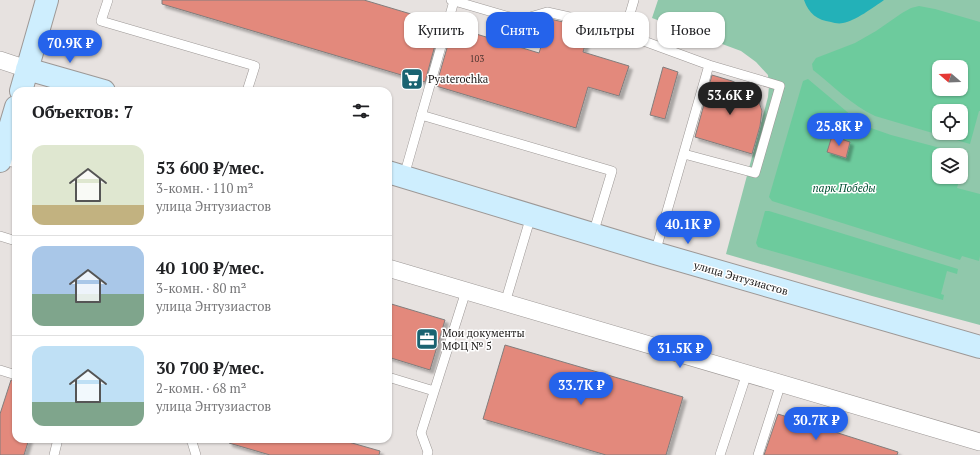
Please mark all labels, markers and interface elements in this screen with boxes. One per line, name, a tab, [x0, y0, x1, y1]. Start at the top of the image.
chip: Купить	[404, 12, 478, 48]
chip: Снять	[486, 12, 554, 48]
chip: Фильтры	[562, 12, 649, 48]
chip: Новое	[657, 12, 725, 48]
pin: 70.9K ₽	[33, 30, 107, 64]
text: 70.9K ₽	[47, 34, 93, 52]
house number: 103	[470, 53, 484, 65]
north arrow	[932, 60, 968, 96]
map controls	[932, 60, 968, 184]
supermarket icon: Pyaterochka	[399, 66, 425, 92]
place label: Pyaterochka	[428, 72, 489, 86]
pin: 53.6K ₽	[693, 82, 767, 116]
text: 53.6K ₽	[707, 86, 753, 104]
text: Объектов: 7	[32, 100, 133, 123]
icon: filters	[350, 100, 372, 122]
button: locate	[932, 104, 968, 140]
pin: 25.8K ₽	[802, 113, 876, 147]
text: 25.8K ₽	[816, 117, 862, 135]
button: layers	[932, 148, 968, 184]
text: 53 600 ₽/мес.	[156, 156, 265, 179]
icon: home	[64, 161, 112, 209]
text: 3-комн. · 110 m²	[156, 179, 253, 197]
park label: парк Победы	[812, 181, 876, 195]
text: улица Энтузиастов	[156, 197, 271, 215]
pin: 40.1K ₽	[651, 211, 725, 245]
text: 40.1K ₽	[665, 215, 711, 233]
text: 40 100 ₽/мес.	[156, 256, 265, 279]
street label: улица Энтузиастов	[691, 258, 790, 298]
icon: home	[64, 262, 112, 310]
text: 3-комн. · 80 m²	[156, 279, 246, 297]
text: улица Энтузиастов	[156, 297, 271, 315]
office icon: Мои документы МФЦ № 5	[414, 326, 440, 352]
place label: Мои документы МФЦ № 5	[442, 326, 525, 353]
pin: 31.5K ₽	[643, 335, 717, 369]
text: 31.5K ₽	[657, 339, 703, 357]
text: 30 700 ₽/мес.	[156, 356, 265, 379]
icon: home	[64, 362, 112, 410]
pin: 33.7K ₽	[544, 372, 618, 406]
text: 33.7K ₽	[558, 376, 604, 394]
text: 2-комн. · 68 m²	[156, 379, 246, 397]
text: улица Энтузиастов	[156, 397, 271, 415]
pin: 30.7K ₽	[779, 407, 853, 441]
text: 30.7K ₽	[793, 411, 839, 429]

